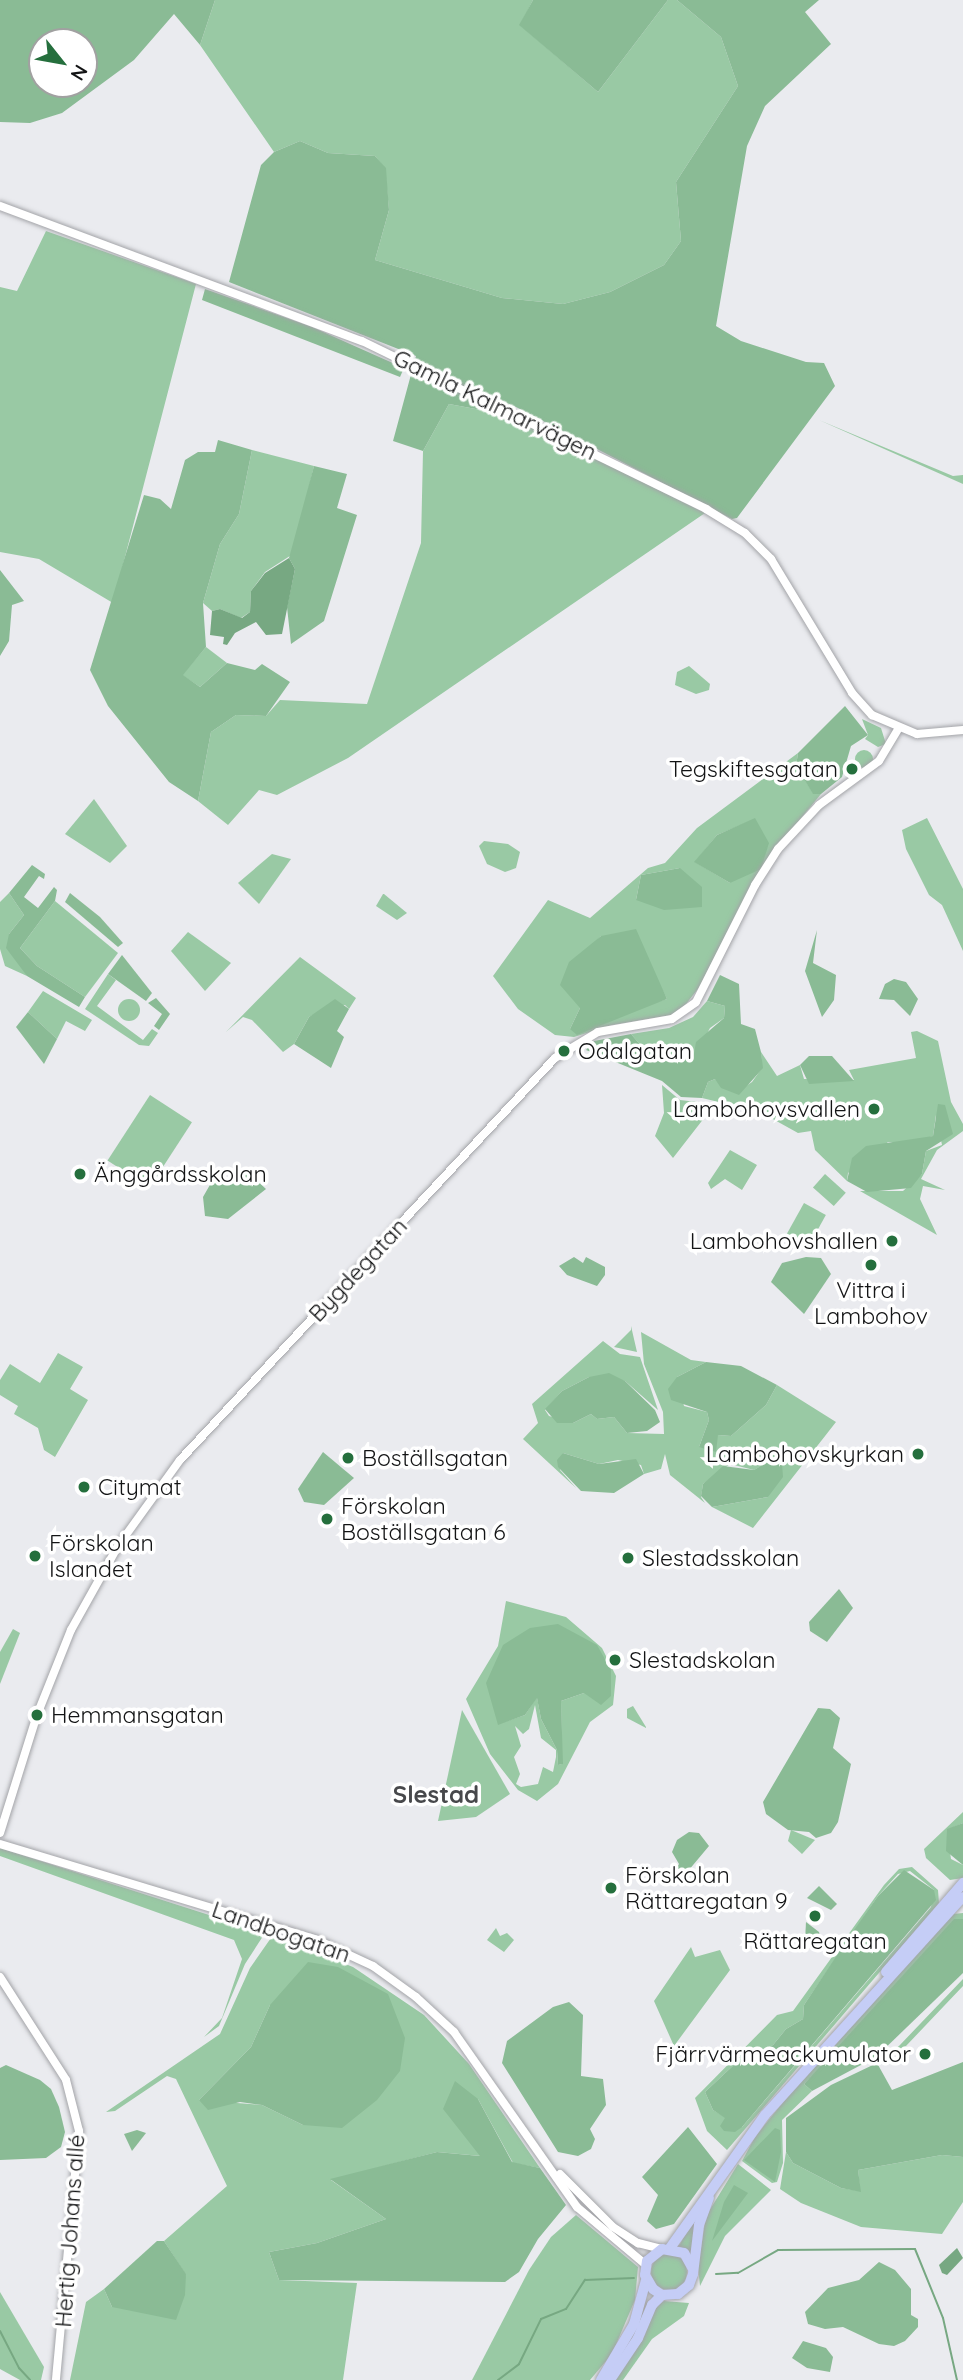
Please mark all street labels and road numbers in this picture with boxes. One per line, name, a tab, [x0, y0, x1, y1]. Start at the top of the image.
street label: Gamla Kalmarvägen	[389, 344, 601, 466]
street label: Bygdegatan	[303, 1212, 413, 1328]
street label: Landbogatan	[208, 1895, 354, 1969]
street label: Hertig Johans allé	[49, 2134, 91, 2328]

